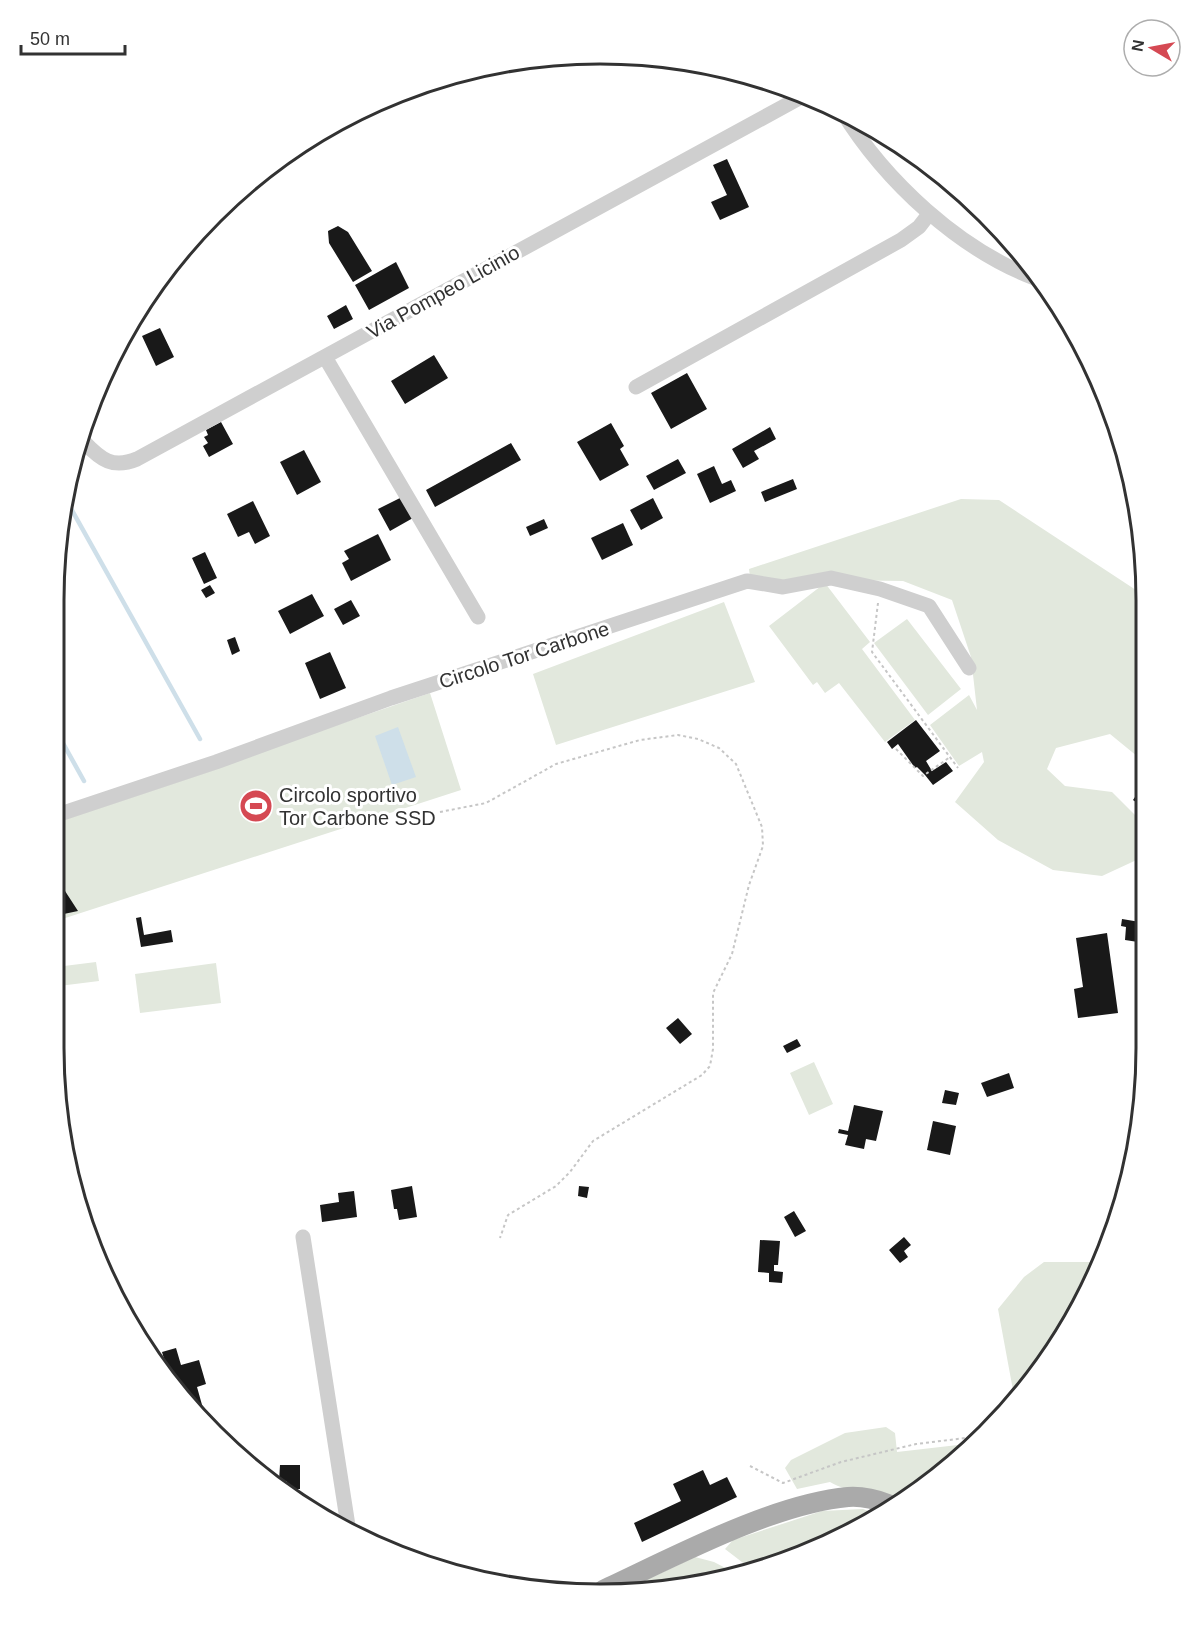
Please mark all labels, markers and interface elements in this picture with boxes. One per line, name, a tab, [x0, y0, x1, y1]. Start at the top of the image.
scale bar	[21, 18, 124, 56]
north arrow	[1122, 18, 1182, 78]
text: 50 m	[30, 29, 70, 49]
text: N	[1128, 38, 1147, 53]
street label: Via Pompeo Licinio	[363, 241, 523, 343]
street label: Circolo Tor Carbone	[436, 617, 612, 693]
place label: Circolo sportivo Tor Carbone SSD	[279, 784, 436, 829]
sports icon: Circolo sportivo Tor Carbone SSD	[238, 788, 274, 824]

